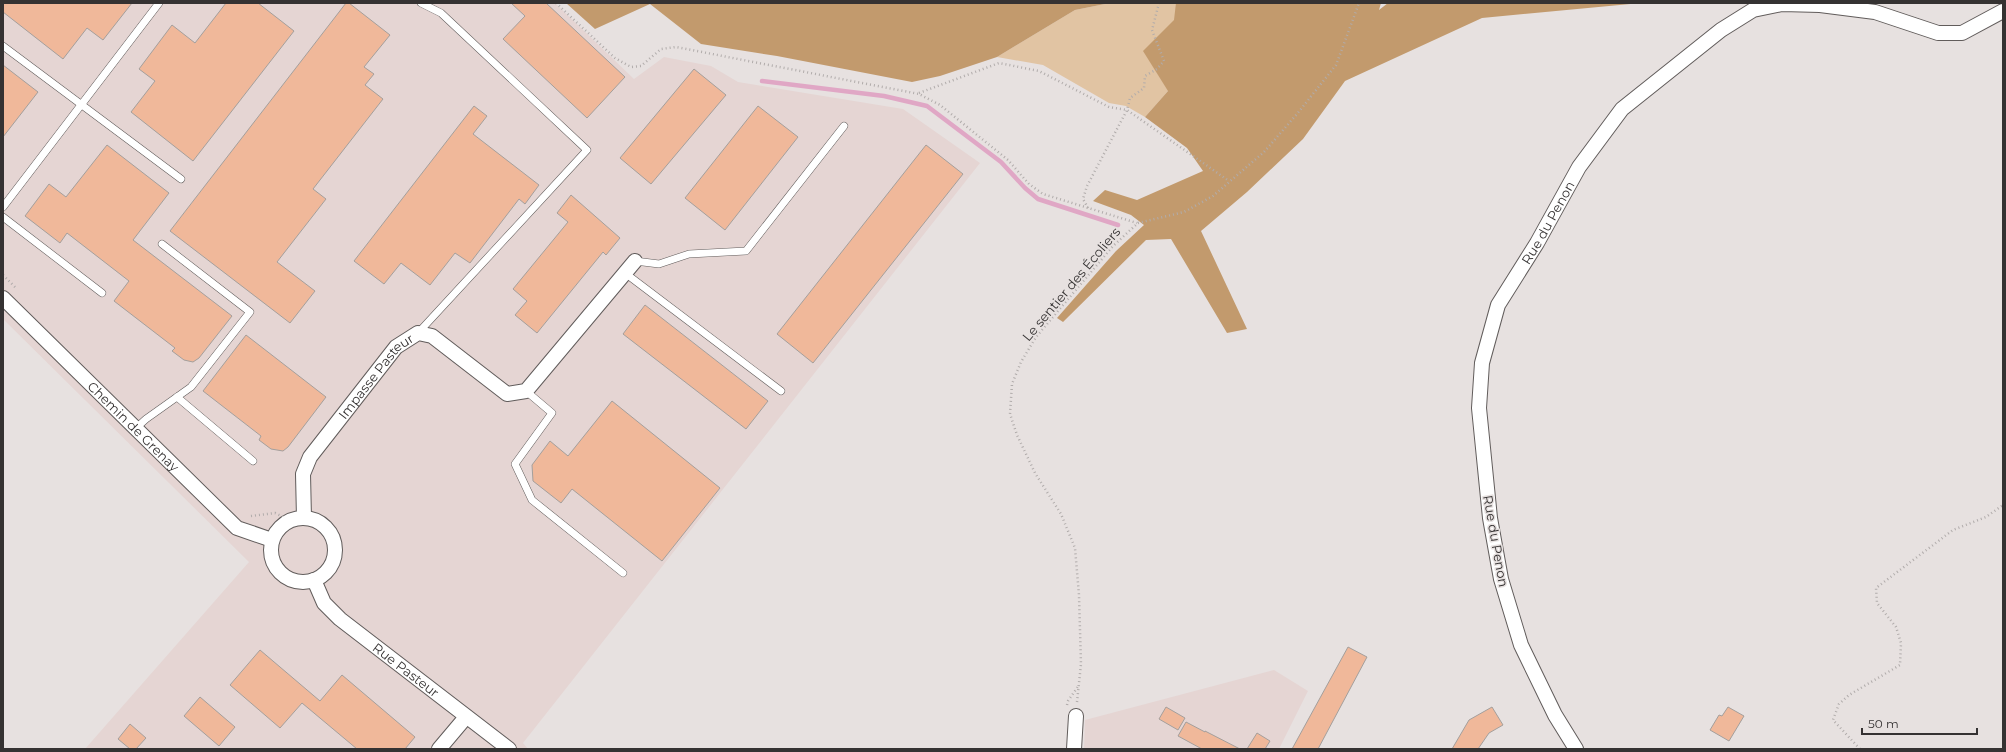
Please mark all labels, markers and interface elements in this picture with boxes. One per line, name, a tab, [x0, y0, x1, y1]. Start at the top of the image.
street label: Rue du Penon	[1518, 178, 1578, 267]
street label: Le sentier des Écoliers	[1019, 224, 1123, 344]
street label: Impasse Pasteur	[335, 330, 416, 422]
street label: Chemin de Grenay	[84, 378, 183, 475]
street label: Rue du Penon	[1480, 494, 1512, 588]
street label: Rue Pasteur	[370, 639, 442, 700]
scale bar	[1862, 710, 1977, 736]
text: 50 m	[1868, 716, 1899, 731]

